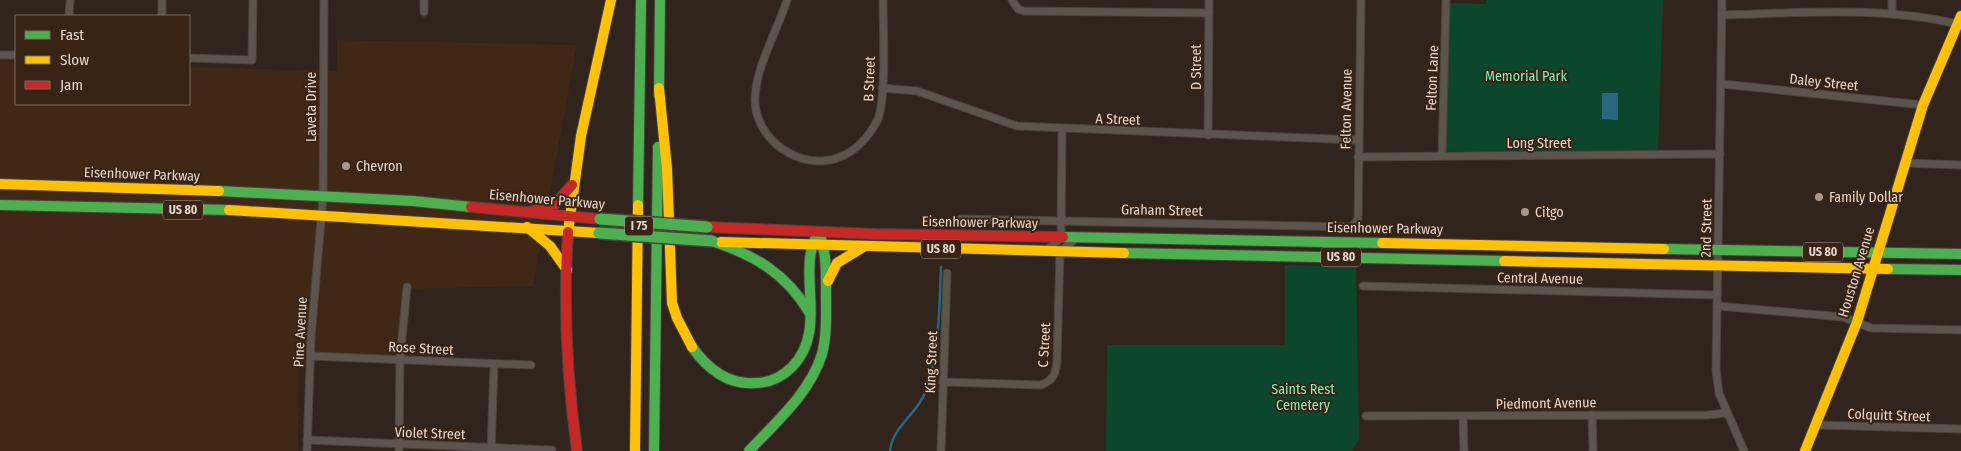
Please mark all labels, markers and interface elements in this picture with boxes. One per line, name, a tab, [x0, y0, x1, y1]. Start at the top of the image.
legend	[15, 15, 190, 105]
text: Fast	[60, 26, 84, 44]
street label: D Street	[1188, 44, 1205, 90]
street label: Felton Lane	[1423, 45, 1442, 111]
text: Slow	[60, 51, 89, 69]
street label: B Street	[860, 56, 879, 102]
street label: Felton Avenue	[1337, 68, 1356, 150]
park label: Memorial Park	[1485, 68, 1567, 85]
street label: Daley Street	[1789, 70, 1860, 95]
street label: Laveta Drive	[303, 72, 320, 142]
text: Jam	[60, 76, 83, 94]
street label: A Street	[1095, 110, 1141, 129]
street label: Long Street	[1507, 135, 1572, 152]
place label: Chevron	[356, 158, 403, 175]
marker: Chevron	[340, 160, 352, 172]
street label: Eisenhower Parkway	[84, 164, 201, 185]
street label: Eisenhower Parkway	[488, 186, 606, 213]
place label: Family Dollar	[1829, 189, 1903, 206]
marker: Family Dollar	[1813, 191, 1825, 203]
street label: 2nd Street	[1697, 198, 1716, 258]
road number: US 80	[163, 200, 203, 220]
street label: Graham Street	[1121, 201, 1204, 220]
place label: Citgo	[1535, 204, 1564, 221]
marker: Citgo	[1519, 206, 1531, 218]
street label: Eisenhower Parkway	[922, 213, 1039, 232]
road number: I 75	[625, 217, 653, 236]
street label: Eisenhower Parkway	[1327, 219, 1444, 238]
street label: Houston Avenue	[1835, 225, 1878, 319]
road number: US 80	[921, 240, 961, 258]
road number: US 80	[1803, 242, 1843, 262]
road number: US 80	[1321, 248, 1361, 266]
street label: Central Avenue	[1497, 269, 1583, 288]
street label: Pine Avenue	[290, 296, 311, 368]
street label: C Street	[1035, 322, 1054, 368]
street label: King Street	[922, 330, 941, 394]
street label: Rose Street	[388, 338, 454, 359]
park label: Saints Rest Cemetery	[1271, 381, 1335, 414]
street label: Piedmont Avenue	[1496, 394, 1597, 413]
street label: Colquitt Street	[1847, 406, 1931, 425]
street label: Violet Street	[394, 424, 466, 443]

